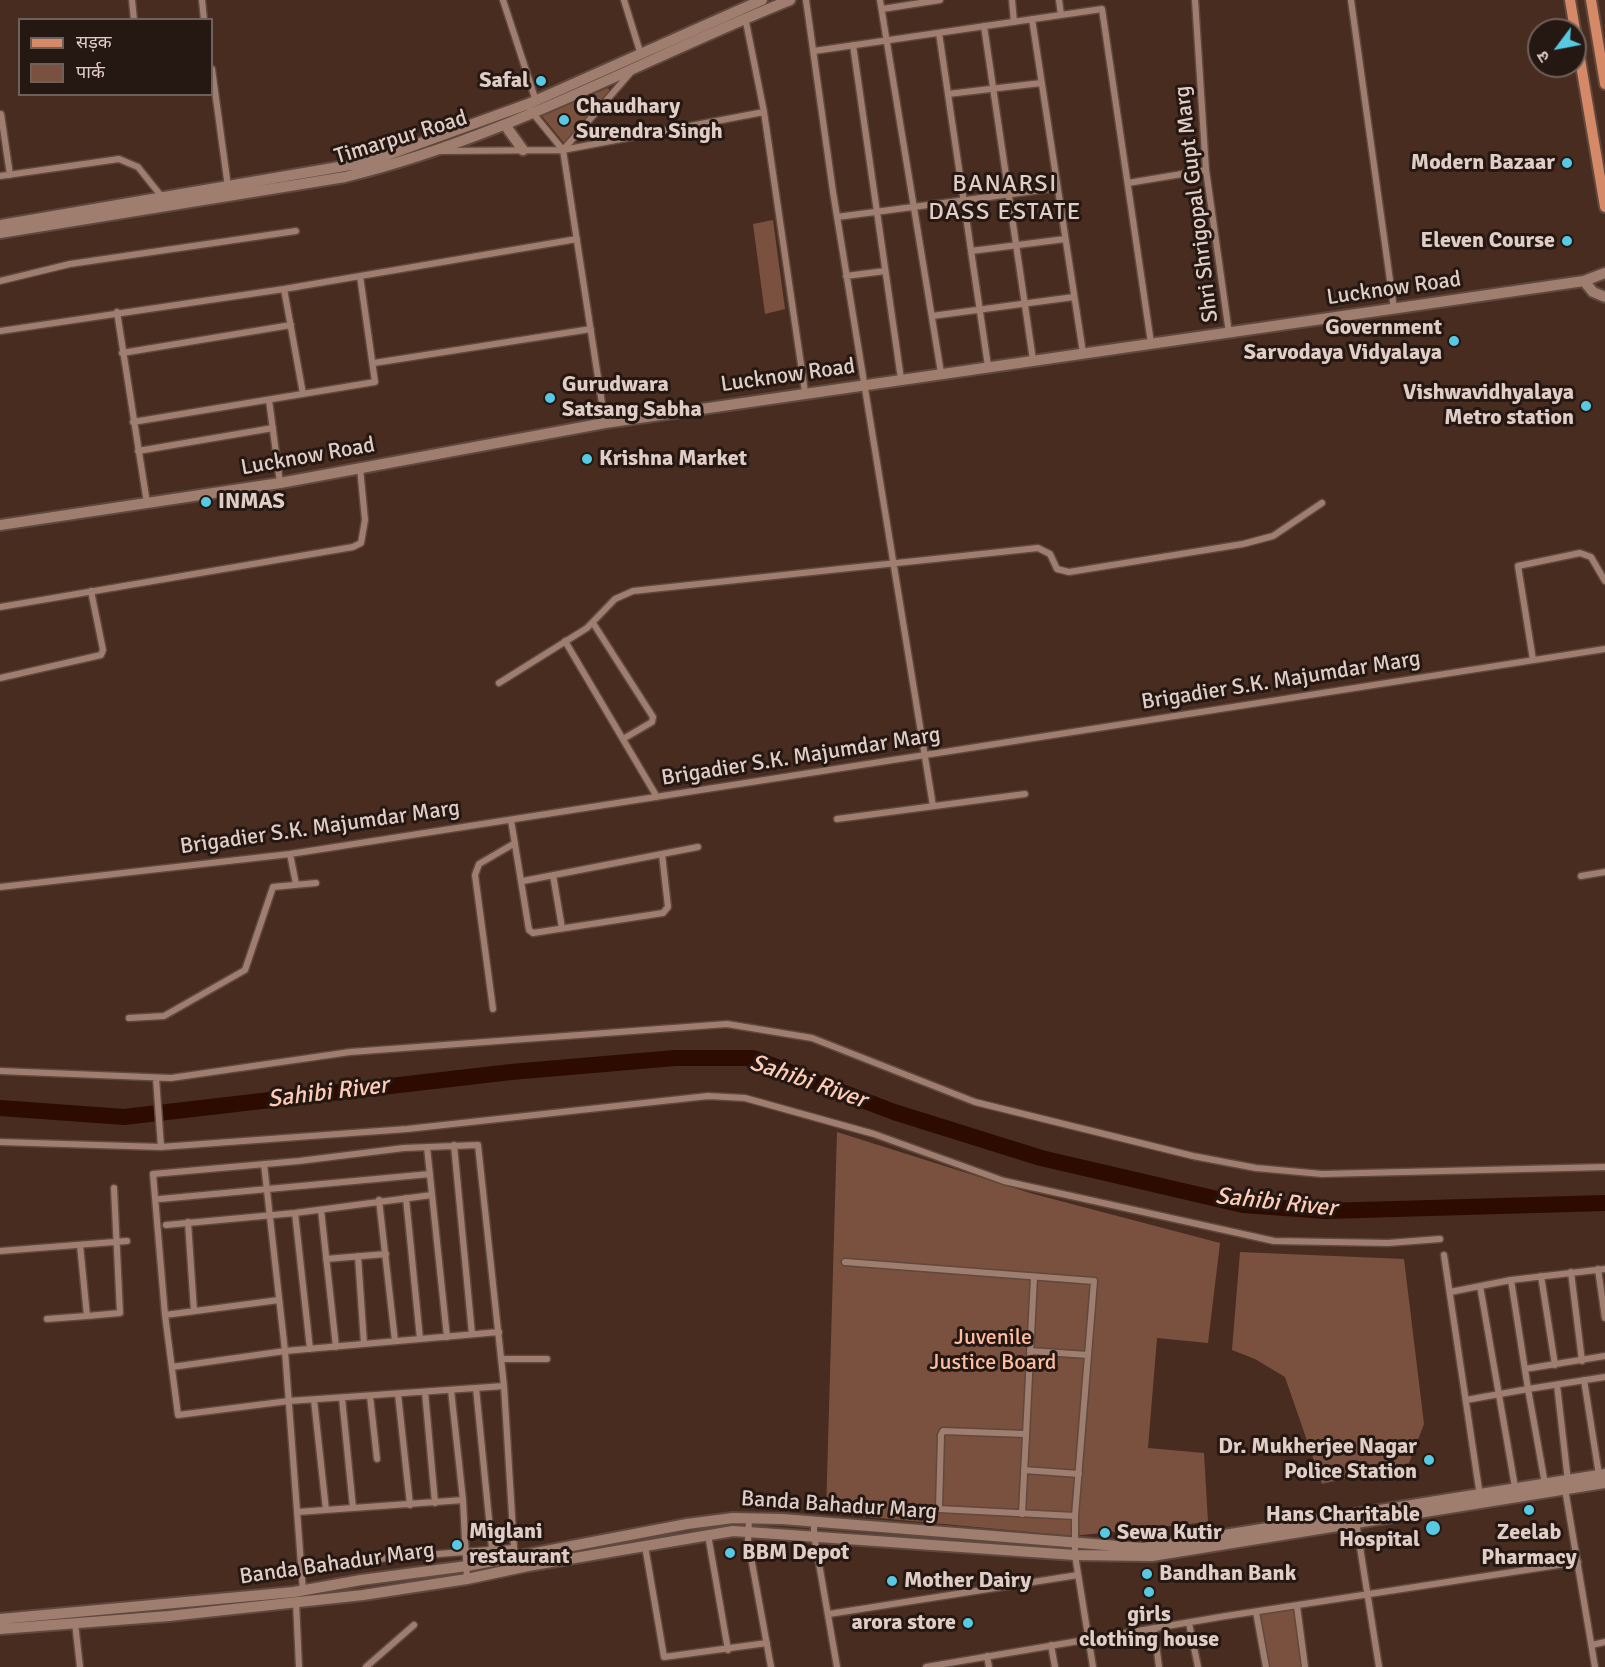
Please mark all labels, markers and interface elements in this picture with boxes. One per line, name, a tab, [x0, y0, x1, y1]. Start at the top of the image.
legend	[18, 18, 213, 96]
north arrow	[1527, 18, 1587, 78]
text: सड़क	[76, 31, 112, 53]
text: उ	[1532, 47, 1554, 66]
text: पार्क	[76, 61, 105, 83]
place label: Safal	[479, 68, 529, 94]
marker: Safal	[534, 74, 548, 88]
street label: Shri Shrigopal Gupt Marg	[1169, 84, 1225, 324]
place label: Chaudhary Surendra Singh	[576, 94, 723, 146]
street label: Timarpur Road	[331, 105, 471, 171]
marker: Chaudhary Surendra Singh	[557, 113, 571, 127]
place label: Modern Bazaar	[1411, 150, 1555, 176]
marker: Modern Bazaar	[1560, 156, 1574, 170]
district label: BANARSI DASS ESTATE	[928, 171, 1082, 227]
place label: Eleven Course	[1421, 228, 1555, 254]
marker: Eleven Course	[1560, 234, 1574, 248]
street label: Lucknow Road	[1325, 267, 1463, 311]
place label: Government Sarvodaya Vidyalaya	[1244, 315, 1442, 366]
marker: Government Sarvodaya Vidyalaya	[1447, 334, 1461, 348]
street label: Lucknow Road	[719, 354, 857, 398]
place label: Gurudwara Satsang Sabha	[562, 372, 702, 424]
place label: Vishwavidhyalaya Metro station	[1403, 380, 1574, 432]
marker: Gurudwara Satsang Sabha	[543, 391, 557, 405]
marker: Vishwavidhyalaya Metro station	[1579, 399, 1593, 413]
street label: Lucknow Road	[239, 432, 377, 482]
place label: Krishna Market	[599, 446, 747, 472]
marker: Krishna Market	[580, 452, 594, 466]
place label: INMAS	[218, 489, 285, 515]
marker: INMAS	[199, 495, 213, 509]
street label: Brigadier S.K. Majumdar Marg	[1140, 646, 1422, 716]
street label: Brigadier S.K. Majumdar Marg	[660, 722, 942, 792]
street label: Brigadier S.K. Majumdar Marg	[178, 795, 462, 861]
water label: Sahibi River	[746, 1049, 870, 1115]
water label: Sahibi River	[266, 1071, 390, 1115]
water label: Sahibi River	[1214, 1182, 1338, 1224]
park label: Juvenile Justice Board	[930, 1325, 1056, 1376]
place label: Dr. Mukherjee Nagar Police Station	[1218, 1434, 1417, 1486]
marker: Dr. Mukherjee Nagar Police Station	[1422, 1453, 1436, 1467]
street label: Banda Bahadur Marg	[740, 1486, 938, 1526]
place label: Hans Charitable Hospital	[1266, 1502, 1420, 1554]
marker: Zeelab Pharmacy	[1522, 1503, 1536, 1517]
place label: Miglani restaurant	[469, 1519, 570, 1570]
marker: Hans Charitable Hospital	[1424, 1519, 1442, 1537]
place label: Sewa Kutir	[1117, 1520, 1222, 1546]
place label: Zeelab Pharmacy	[1481, 1520, 1577, 1572]
marker: Sewa Kutir	[1098, 1526, 1112, 1540]
street label: Banda Bahadur Marg	[238, 1537, 436, 1591]
marker: Miglani restaurant	[450, 1538, 464, 1552]
place label: BBM Depot	[742, 1540, 849, 1566]
marker: BBM Depot	[723, 1546, 737, 1560]
place label: Bandhan Bank	[1159, 1561, 1296, 1587]
marker: Bandhan Bank	[1140, 1567, 1154, 1581]
place label: Mother Dairy	[904, 1568, 1031, 1594]
marker: Mother Dairy	[885, 1574, 899, 1588]
marker: girls clothing house	[1142, 1585, 1156, 1599]
place label: girls clothing house	[1079, 1602, 1219, 1654]
place label: arora store	[852, 1610, 956, 1636]
marker: arora store	[961, 1616, 975, 1630]

